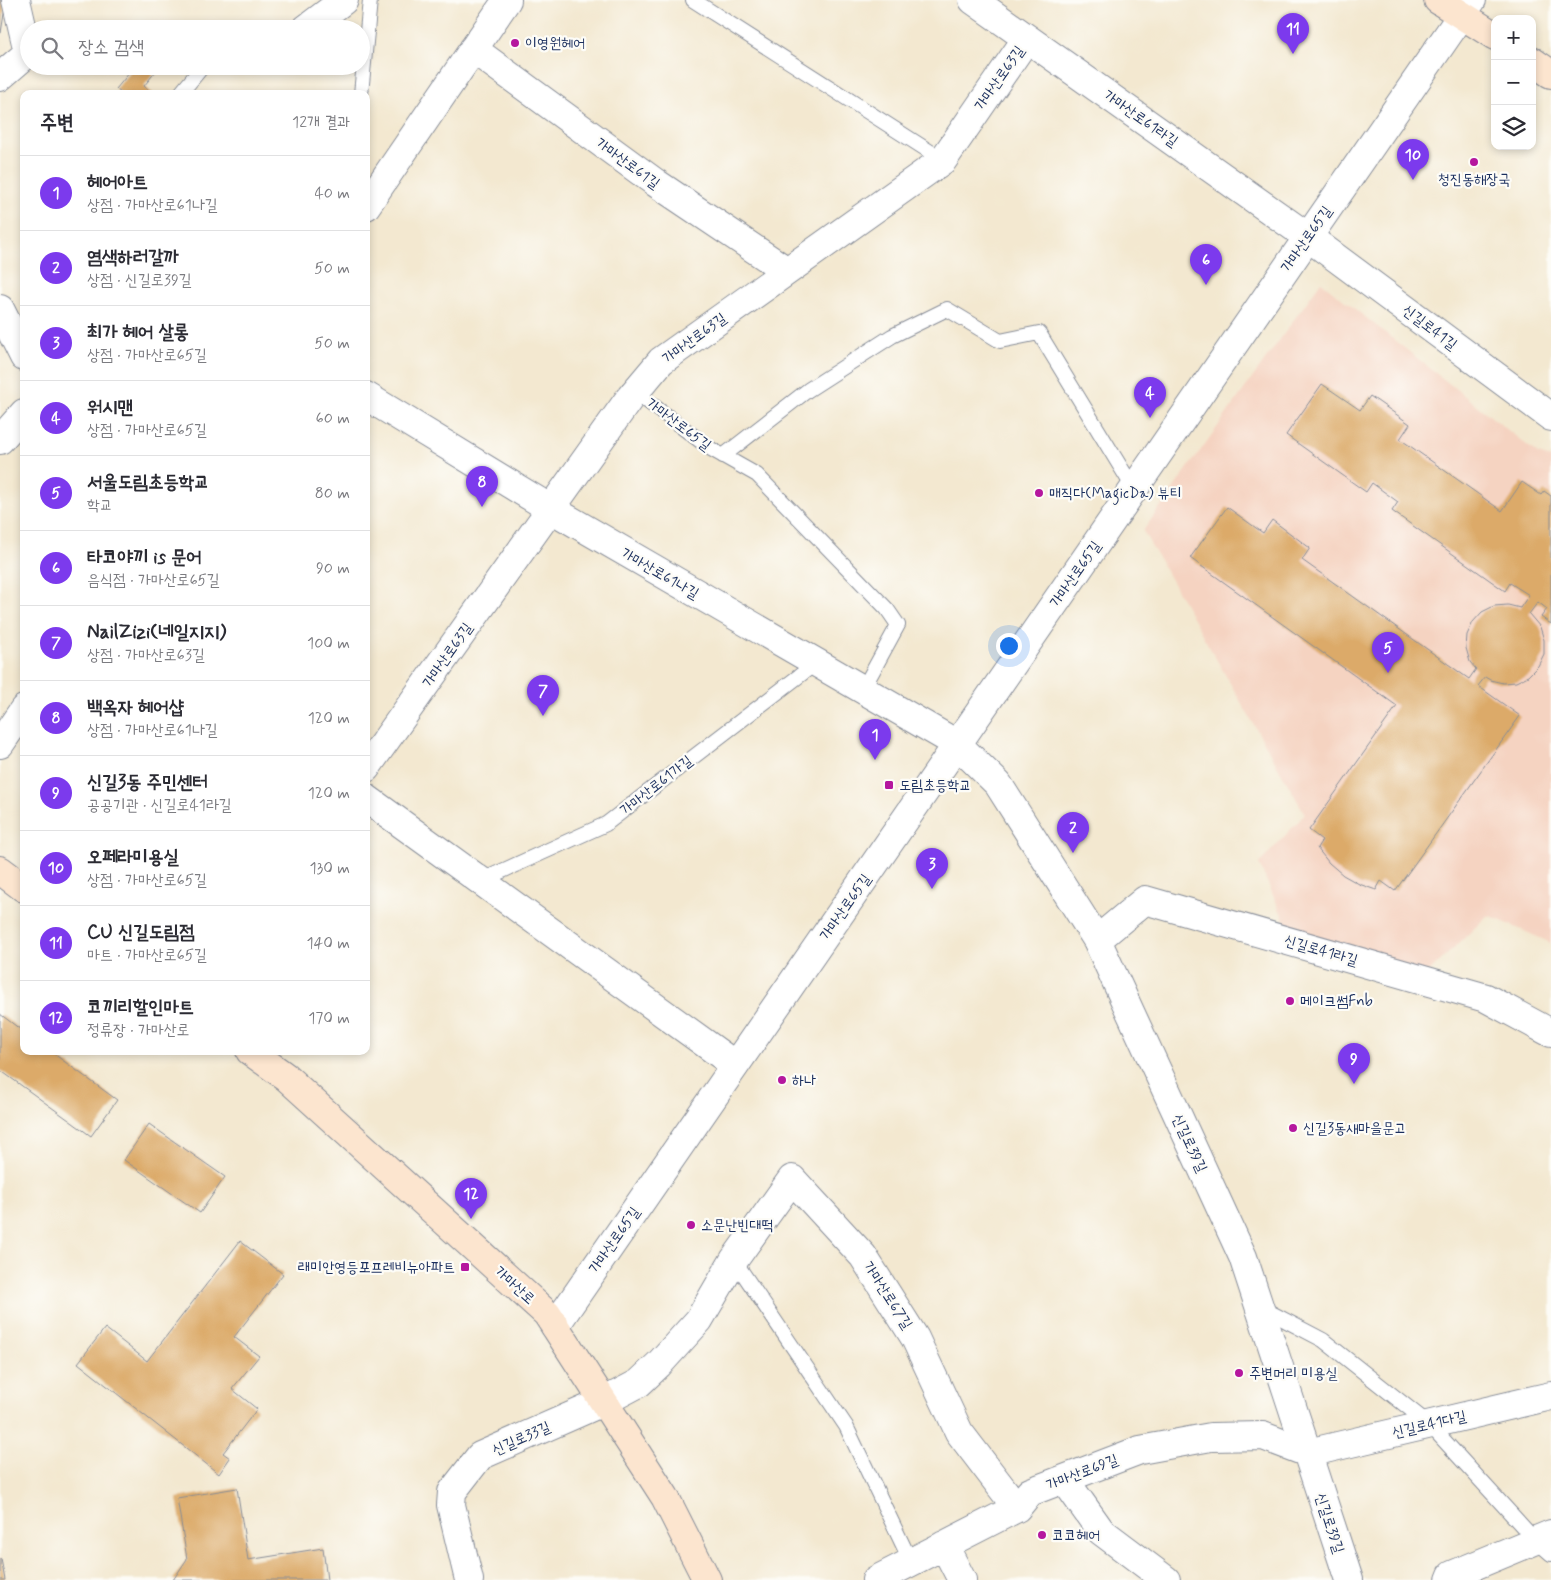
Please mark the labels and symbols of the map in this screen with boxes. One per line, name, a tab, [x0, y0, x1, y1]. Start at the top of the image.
pin: 11	[1277, 13, 1309, 54]
place label: 이영원헤어	[525, 34, 585, 54]
marker: 이영원헤어	[509, 37, 521, 49]
street label: 가마산로63길	[970, 42, 1029, 115]
street label: 가마산로61라길	[1099, 86, 1182, 152]
street label: 가마산로61길	[591, 134, 664, 194]
pin: 10	[1397, 139, 1429, 180]
marker: 청진동해장국	[1468, 156, 1480, 168]
place label: 청진동해장국	[1438, 170, 1510, 190]
street label: 가마산로65길	[1277, 202, 1337, 277]
pin: 6	[1190, 244, 1222, 285]
street label: 신길로41길	[1398, 301, 1461, 355]
street label: 가마산로63길	[658, 309, 731, 369]
pin: 4	[1134, 377, 1166, 418]
street label: 가마산로65길	[642, 394, 715, 456]
pin: 8	[466, 466, 498, 507]
place label: 매직다(MagicDa) 뷰티	[1049, 484, 1182, 505]
marker: 매직다(MagicDa) 뷰티	[1033, 487, 1045, 499]
street label: 가마산로65길	[1046, 537, 1106, 612]
street label: 가마산로61나길	[617, 544, 702, 604]
street label: 가마산로63길	[418, 619, 477, 692]
pin: 5	[1372, 632, 1404, 673]
your location	[996, 633, 1022, 659]
pin: 7	[527, 675, 559, 716]
pin: 1	[859, 719, 891, 760]
street label: 가마산로61가길	[616, 751, 697, 820]
place label: 도림초등학교	[899, 776, 971, 796]
marker: 도림초등학교	[883, 779, 895, 791]
pin: 2	[1057, 812, 1089, 853]
pin: 3	[916, 848, 948, 889]
street label: 가마산로65길	[816, 870, 876, 945]
street label: 신길로41라길	[1282, 931, 1360, 971]
place label: 메이크썸Fnb	[1300, 992, 1373, 1012]
marker: 메이크썸Fnb	[1284, 995, 1296, 1007]
pin: 9	[1338, 1043, 1370, 1084]
place label: 하나	[792, 1071, 816, 1091]
marker: 하나	[776, 1074, 788, 1086]
street label: 신길로39길	[1167, 1111, 1211, 1176]
place label: 신길3동새마을문고	[1303, 1119, 1406, 1139]
marker: 신길3동새마을문고	[1287, 1122, 1299, 1134]
pin: 12	[455, 1178, 487, 1219]
street label: 가마산로65길	[585, 1203, 645, 1278]
place label: 소문난빈대떡	[701, 1216, 773, 1236]
marker: 소문난빈대떡	[685, 1219, 697, 1231]
place label: 래미안영등포프레비뉴아파트	[298, 1258, 455, 1278]
street label: 가마산로67길	[858, 1258, 917, 1333]
marker: 래미안영등포프레비뉴아파트	[459, 1261, 471, 1273]
street label: 가마산로	[490, 1262, 539, 1309]
place label: 주변머리 미용실	[1249, 1364, 1338, 1384]
marker: 주변머리 미용실	[1233, 1367, 1245, 1379]
street label: 신길로41다길	[1390, 1407, 1468, 1443]
street label: 신길로33길	[489, 1417, 554, 1461]
street label: 가마산로69길	[1044, 1450, 1121, 1496]
street label: 신길로39길	[1310, 1491, 1348, 1556]
place label: 코코헤어	[1052, 1526, 1100, 1546]
marker: 코코헤어	[1036, 1529, 1048, 1541]

